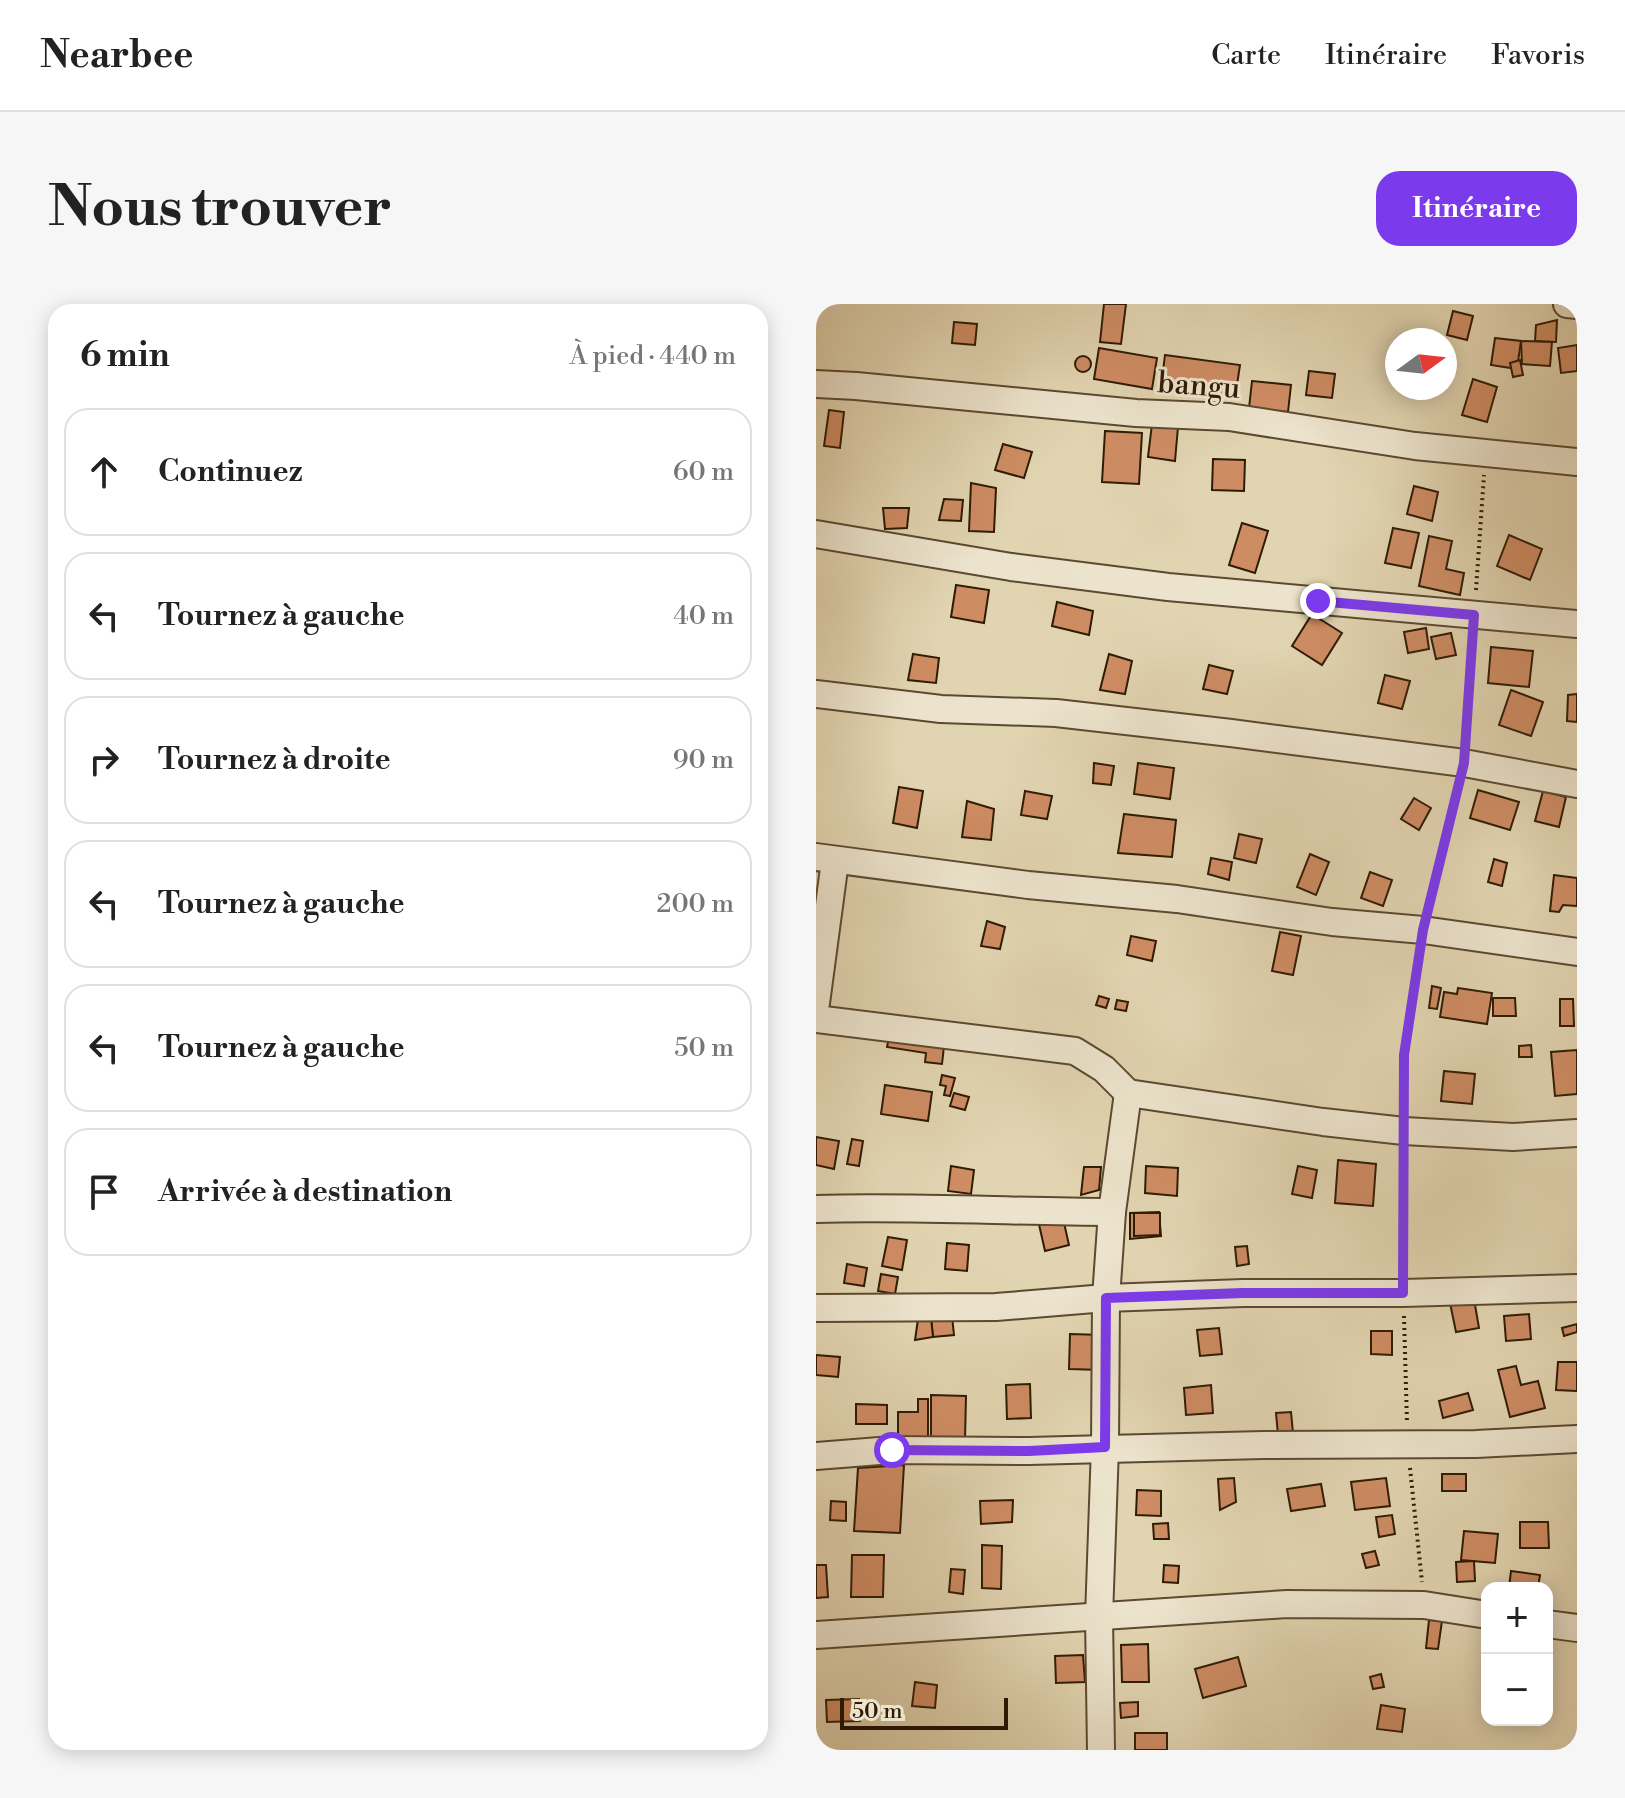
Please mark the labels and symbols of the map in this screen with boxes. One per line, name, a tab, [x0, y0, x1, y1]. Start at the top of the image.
north arrow	[1385, 328, 1457, 400]
street label: bangu	[1156, 364, 1242, 408]
route end	[1300, 583, 1336, 619]
route start	[874, 1432, 910, 1468]
scale bar	[840, 1694, 1008, 1730]

